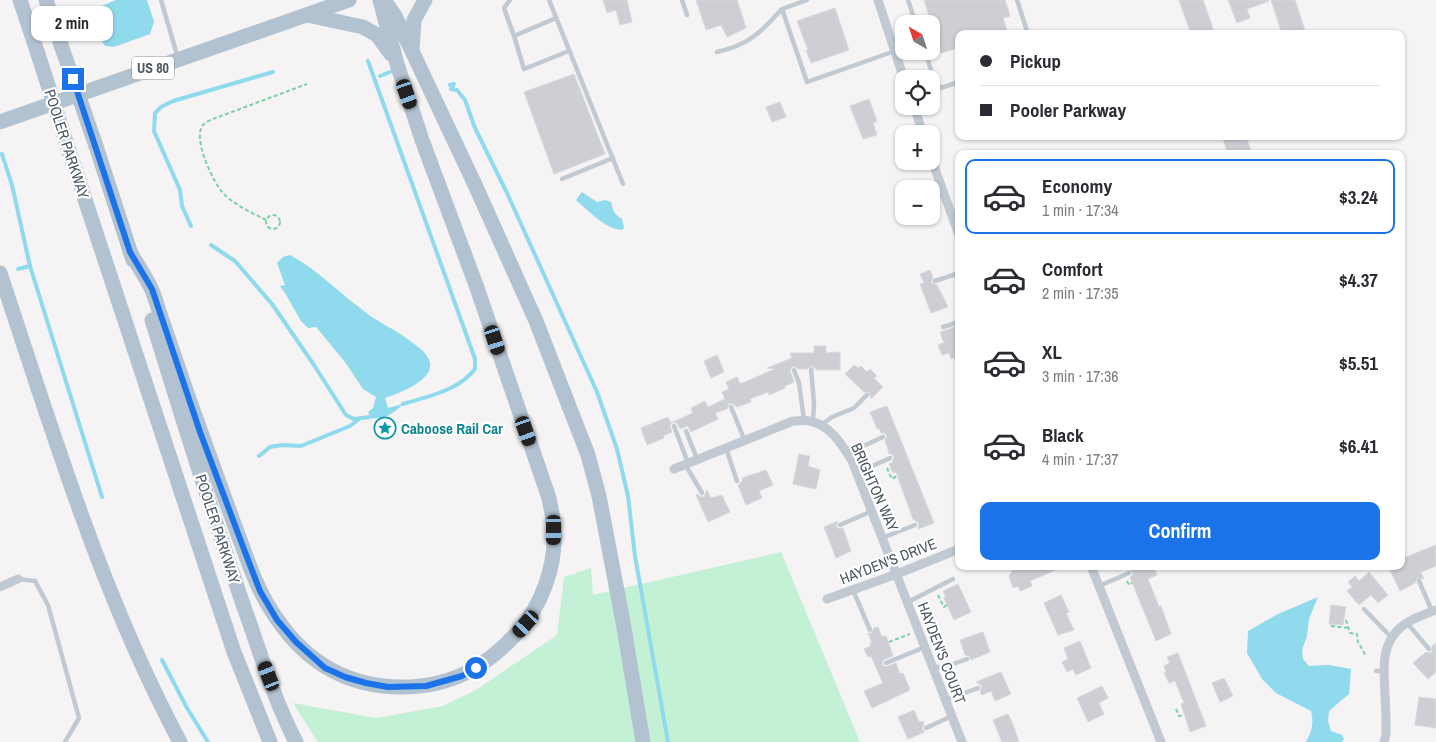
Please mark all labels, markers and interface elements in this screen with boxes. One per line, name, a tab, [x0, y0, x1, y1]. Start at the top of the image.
callout: 2 min	[32, 7, 114, 42]
text: 2 min	[55, 12, 89, 34]
north arrow	[895, 15, 940, 60]
map controls	[895, 15, 940, 225]
text: Pickup	[1010, 48, 1061, 74]
road number: US 80	[132, 56, 174, 80]
route end	[62, 68, 84, 90]
button: locate	[895, 70, 940, 115]
car	[395, 77, 418, 111]
street label: POOLER PARKWAY	[39, 87, 95, 202]
text: Pooler Parkway	[1010, 97, 1126, 123]
button: +	[895, 125, 940, 170]
text: Economy	[1042, 173, 1112, 199]
icon: car	[982, 174, 1027, 219]
button: −	[895, 180, 940, 225]
text: $3.24	[1339, 184, 1378, 210]
text: 1 min · 17:34	[1042, 199, 1119, 221]
text: Comfort	[1042, 256, 1103, 282]
icon: car	[982, 257, 1027, 302]
text: $4.37	[1339, 267, 1378, 293]
text: 2 min · 17:35	[1042, 282, 1119, 304]
car	[483, 323, 506, 357]
text: XL	[1042, 339, 1062, 365]
icon: car	[982, 340, 1027, 385]
text: $5.51	[1339, 350, 1378, 376]
text: 3 min · 17:36	[1042, 365, 1119, 387]
car	[514, 414, 537, 448]
place icon: Caboose Rail Car	[373, 416, 397, 440]
place label: Caboose Rail Car	[401, 418, 503, 439]
text: Black	[1042, 422, 1084, 448]
icon: car	[982, 423, 1027, 468]
text: $6.41	[1339, 433, 1378, 459]
street label: BRIGHTON WAY	[846, 439, 904, 535]
text: 4 min · 17:37	[1042, 448, 1119, 470]
street label: POOLER PARKWAY	[190, 472, 246, 587]
button: Confirm	[980, 502, 1380, 560]
car	[546, 515, 561, 545]
street label: HAYDEN'S DRIVE	[837, 533, 939, 589]
street label: HAYDEN'S COURT	[913, 599, 971, 708]
car	[510, 608, 541, 640]
route start	[465, 657, 487, 679]
car	[256, 659, 281, 693]

